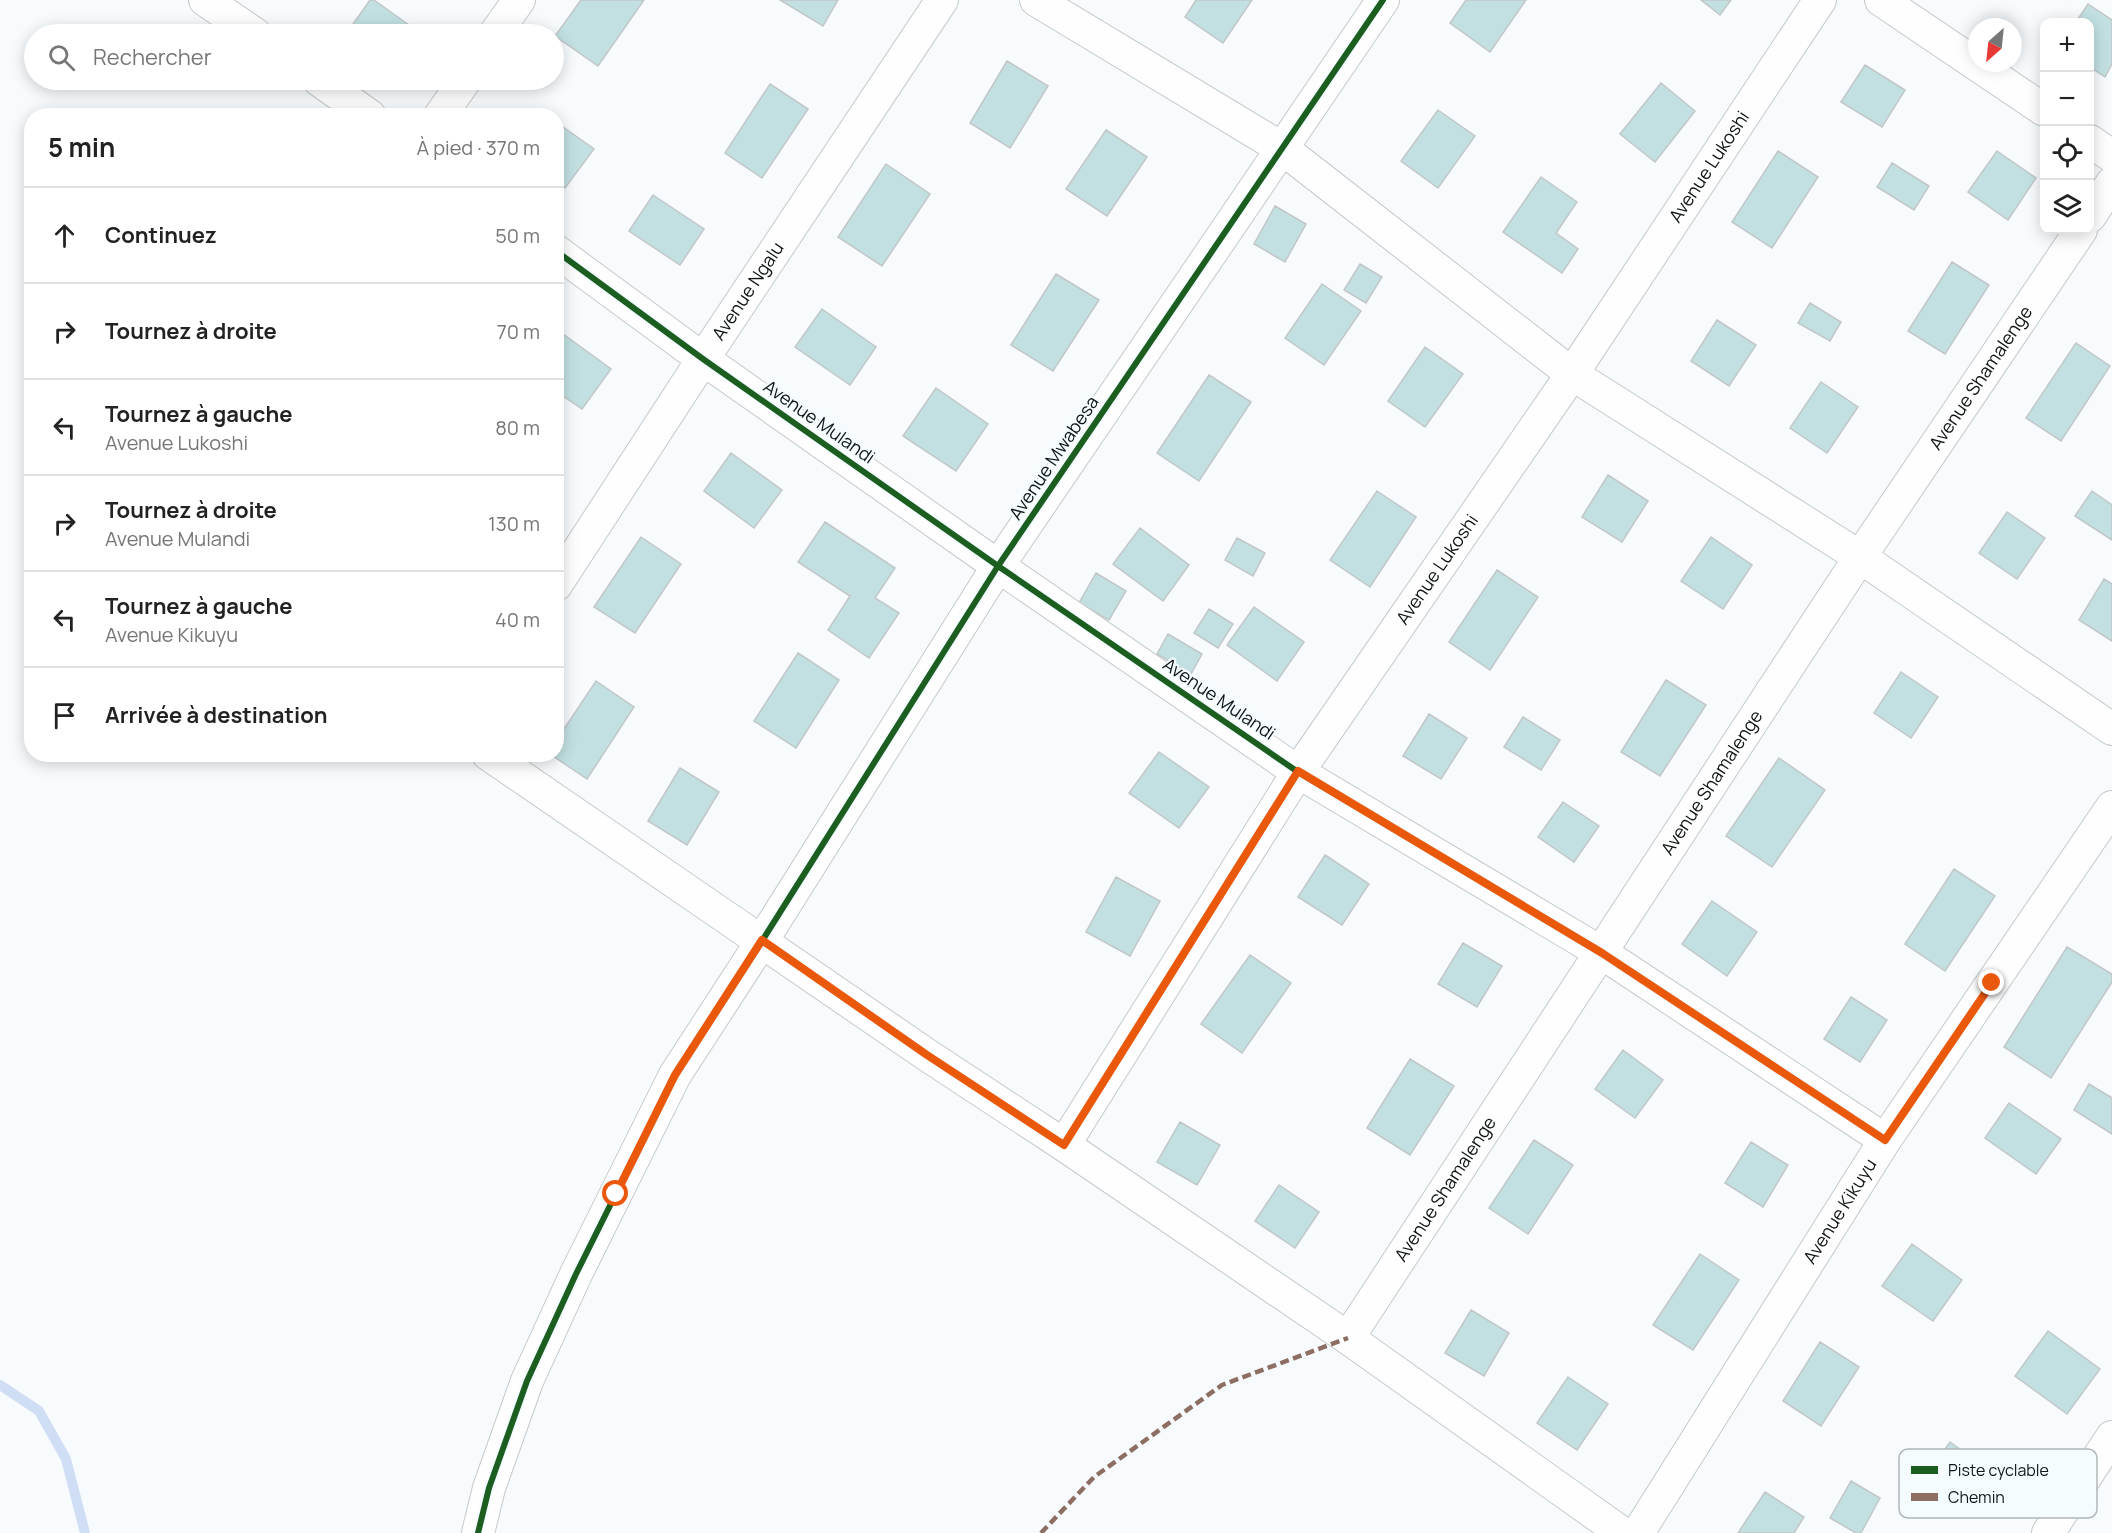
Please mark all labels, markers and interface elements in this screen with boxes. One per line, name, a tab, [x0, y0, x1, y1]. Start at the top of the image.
north arrow	[1968, 18, 2022, 72]
map controls	[2040, 18, 2094, 234]
button: +	[2040, 18, 2094, 72]
search box	[24, 24, 564, 90]
icon: search	[45, 41, 78, 74]
text: Rechercher	[93, 42, 212, 72]
button: −	[2040, 72, 2094, 126]
street label: Avenue Lukoshi	[1663, 106, 1754, 227]
button: locate	[2040, 126, 2094, 180]
text: 5 min	[48, 129, 115, 165]
text: À pied · 370 m	[416, 134, 540, 161]
button: layers	[2040, 180, 2094, 234]
icon: ahead	[48, 219, 81, 252]
text: Continuez	[105, 220, 217, 250]
text: 50 m	[495, 222, 540, 249]
street label: Avenue Ngalu	[706, 237, 789, 344]
street label: Avenue Shamalenge	[1923, 301, 2037, 454]
icon: right	[48, 315, 81, 348]
text: Tournez à droite	[105, 316, 277, 346]
text: 70 m	[497, 318, 540, 345]
street label: Avenue Mulandi	[759, 374, 880, 469]
street label: Avenue Mwabesa	[1003, 391, 1103, 524]
text: Tournez à gauche	[105, 399, 292, 429]
icon: left	[48, 411, 81, 444]
text: 80 m	[495, 414, 540, 441]
text: Avenue Lukoshi	[105, 429, 248, 456]
text: Tournez à droite	[105, 495, 277, 525]
icon: right	[48, 507, 81, 540]
street label: Avenue Lukoshi	[1390, 509, 1483, 629]
text: 130 m	[488, 510, 540, 537]
text: Avenue Mulandi	[105, 525, 250, 552]
text: Tournez à gauche	[105, 591, 292, 621]
icon: left	[48, 603, 81, 636]
text: 40 m	[495, 606, 540, 633]
text: Avenue Kikuyu	[105, 621, 238, 648]
street label: Avenue Mulandi	[1159, 652, 1280, 745]
icon: arrive	[48, 699, 81, 732]
text: Arrivée à destination	[105, 700, 328, 730]
street label: Avenue Shamalenge	[1655, 705, 1767, 859]
route end	[1978, 969, 2004, 995]
street label: Avenue Shamalenge	[1388, 1111, 1501, 1266]
street label: Avenue Kikuyu	[1797, 1154, 1881, 1268]
route start	[602, 1180, 628, 1206]
legend	[1899, 1449, 2097, 1518]
text: Piste cyclable	[1948, 1459, 2049, 1481]
text: Chemin	[1948, 1486, 2005, 1508]

